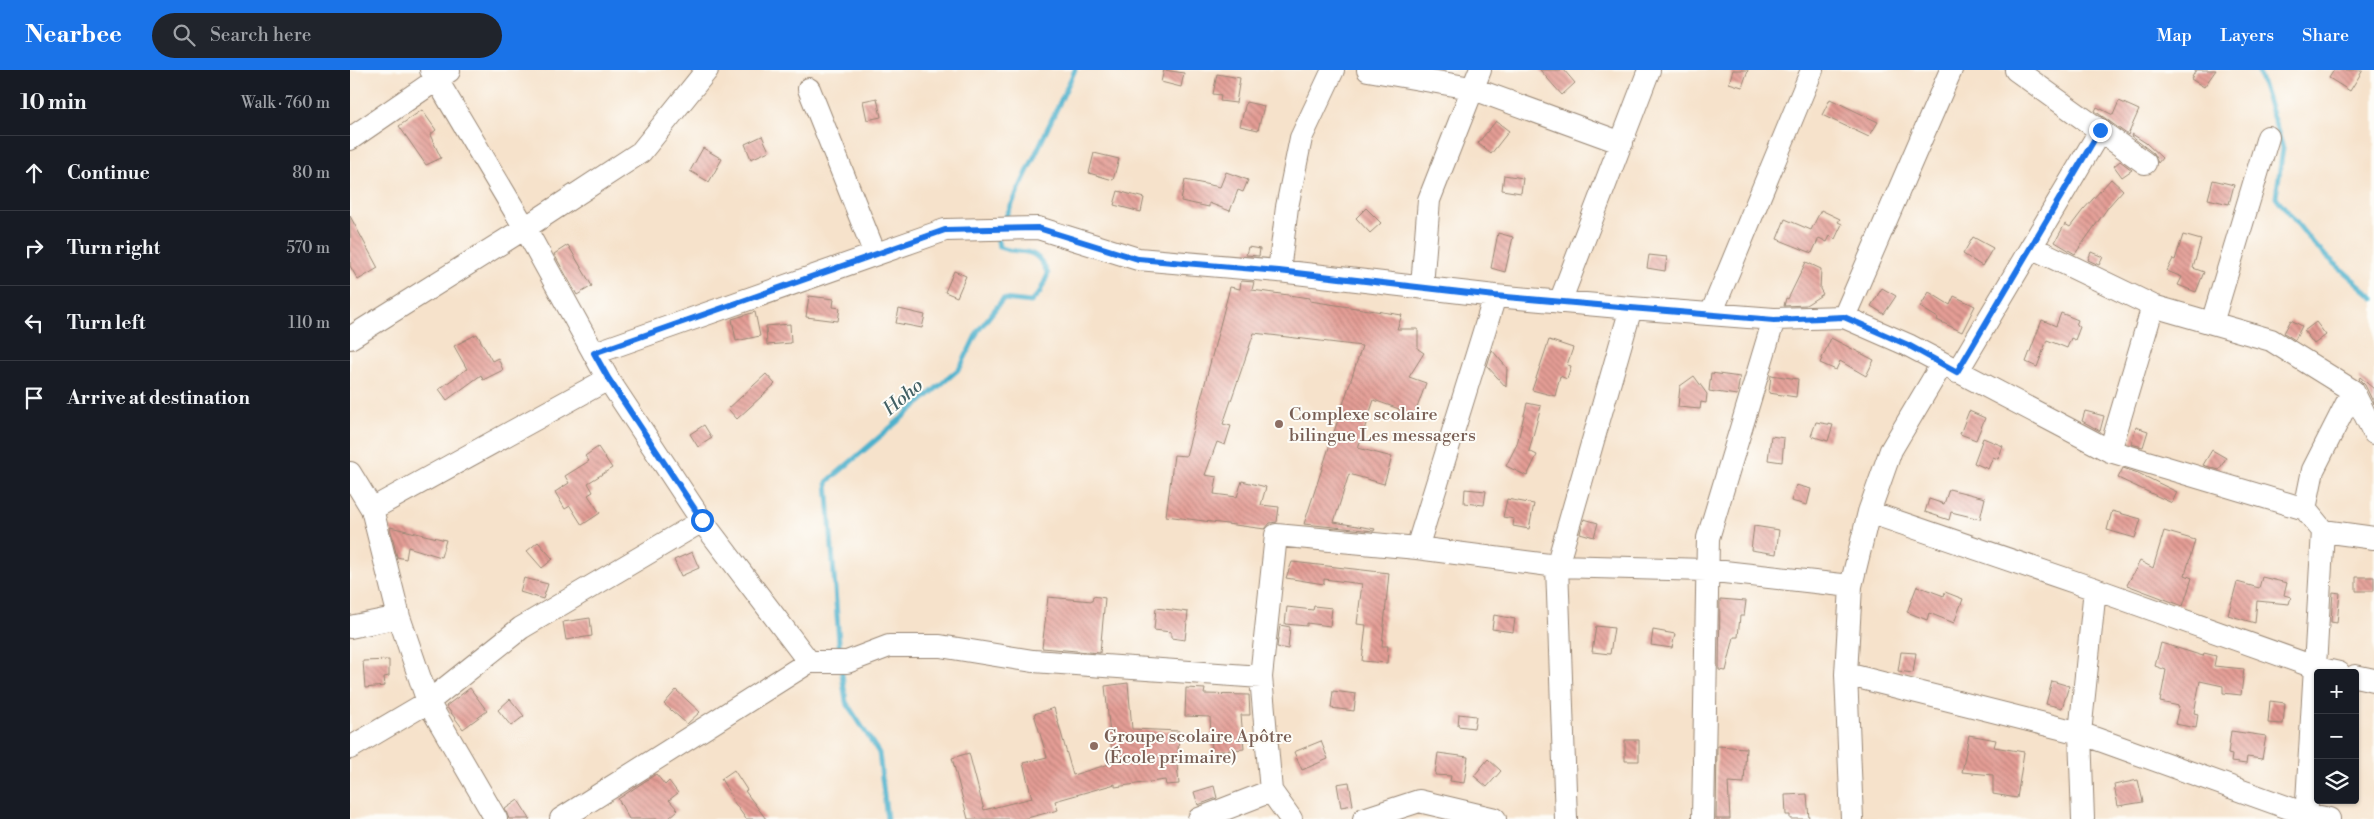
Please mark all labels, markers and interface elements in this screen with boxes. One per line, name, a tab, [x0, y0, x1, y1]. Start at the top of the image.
search box	[152, 13, 502, 58]
text: Nearbee	[25, 20, 122, 50]
icon: search	[170, 21, 198, 49]
text: Search here	[210, 23, 311, 47]
text: Map	[2157, 24, 2192, 47]
text: Layers	[2220, 24, 2274, 47]
text: Share	[2302, 24, 2349, 47]
text: 10 min	[20, 90, 87, 116]
text: Walk · 760 m	[241, 93, 330, 113]
route end	[2089, 119, 2112, 142]
icon: ahead	[20, 159, 48, 187]
text: Continue	[67, 161, 150, 185]
text: 80 m	[292, 163, 330, 183]
icon: right	[20, 234, 48, 262]
text: Turn right	[67, 236, 160, 260]
text: 570 m	[286, 238, 330, 258]
icon: left	[20, 309, 48, 337]
text: Turn left	[67, 311, 146, 335]
text: 110 m	[288, 313, 330, 333]
water label: Hoho	[877, 373, 928, 421]
icon: arrive	[20, 384, 48, 412]
text: Arrive at destination	[67, 386, 250, 410]
place label: Complexe scolaire bilingue Les messagers	[1289, 403, 1476, 447]
marker: Complexe scolaire bilingue Les messagers	[1273, 418, 1285, 430]
route start	[691, 509, 714, 532]
map controls	[2314, 669, 2359, 804]
button: +	[2314, 669, 2359, 714]
button: −	[2314, 714, 2359, 759]
place label: Groupe scolaire Apôtre (École primaire)	[1104, 725, 1292, 769]
marker: Groupe scolaire Apôtre (École primaire)	[1088, 740, 1100, 752]
button: layers	[2314, 759, 2359, 804]

